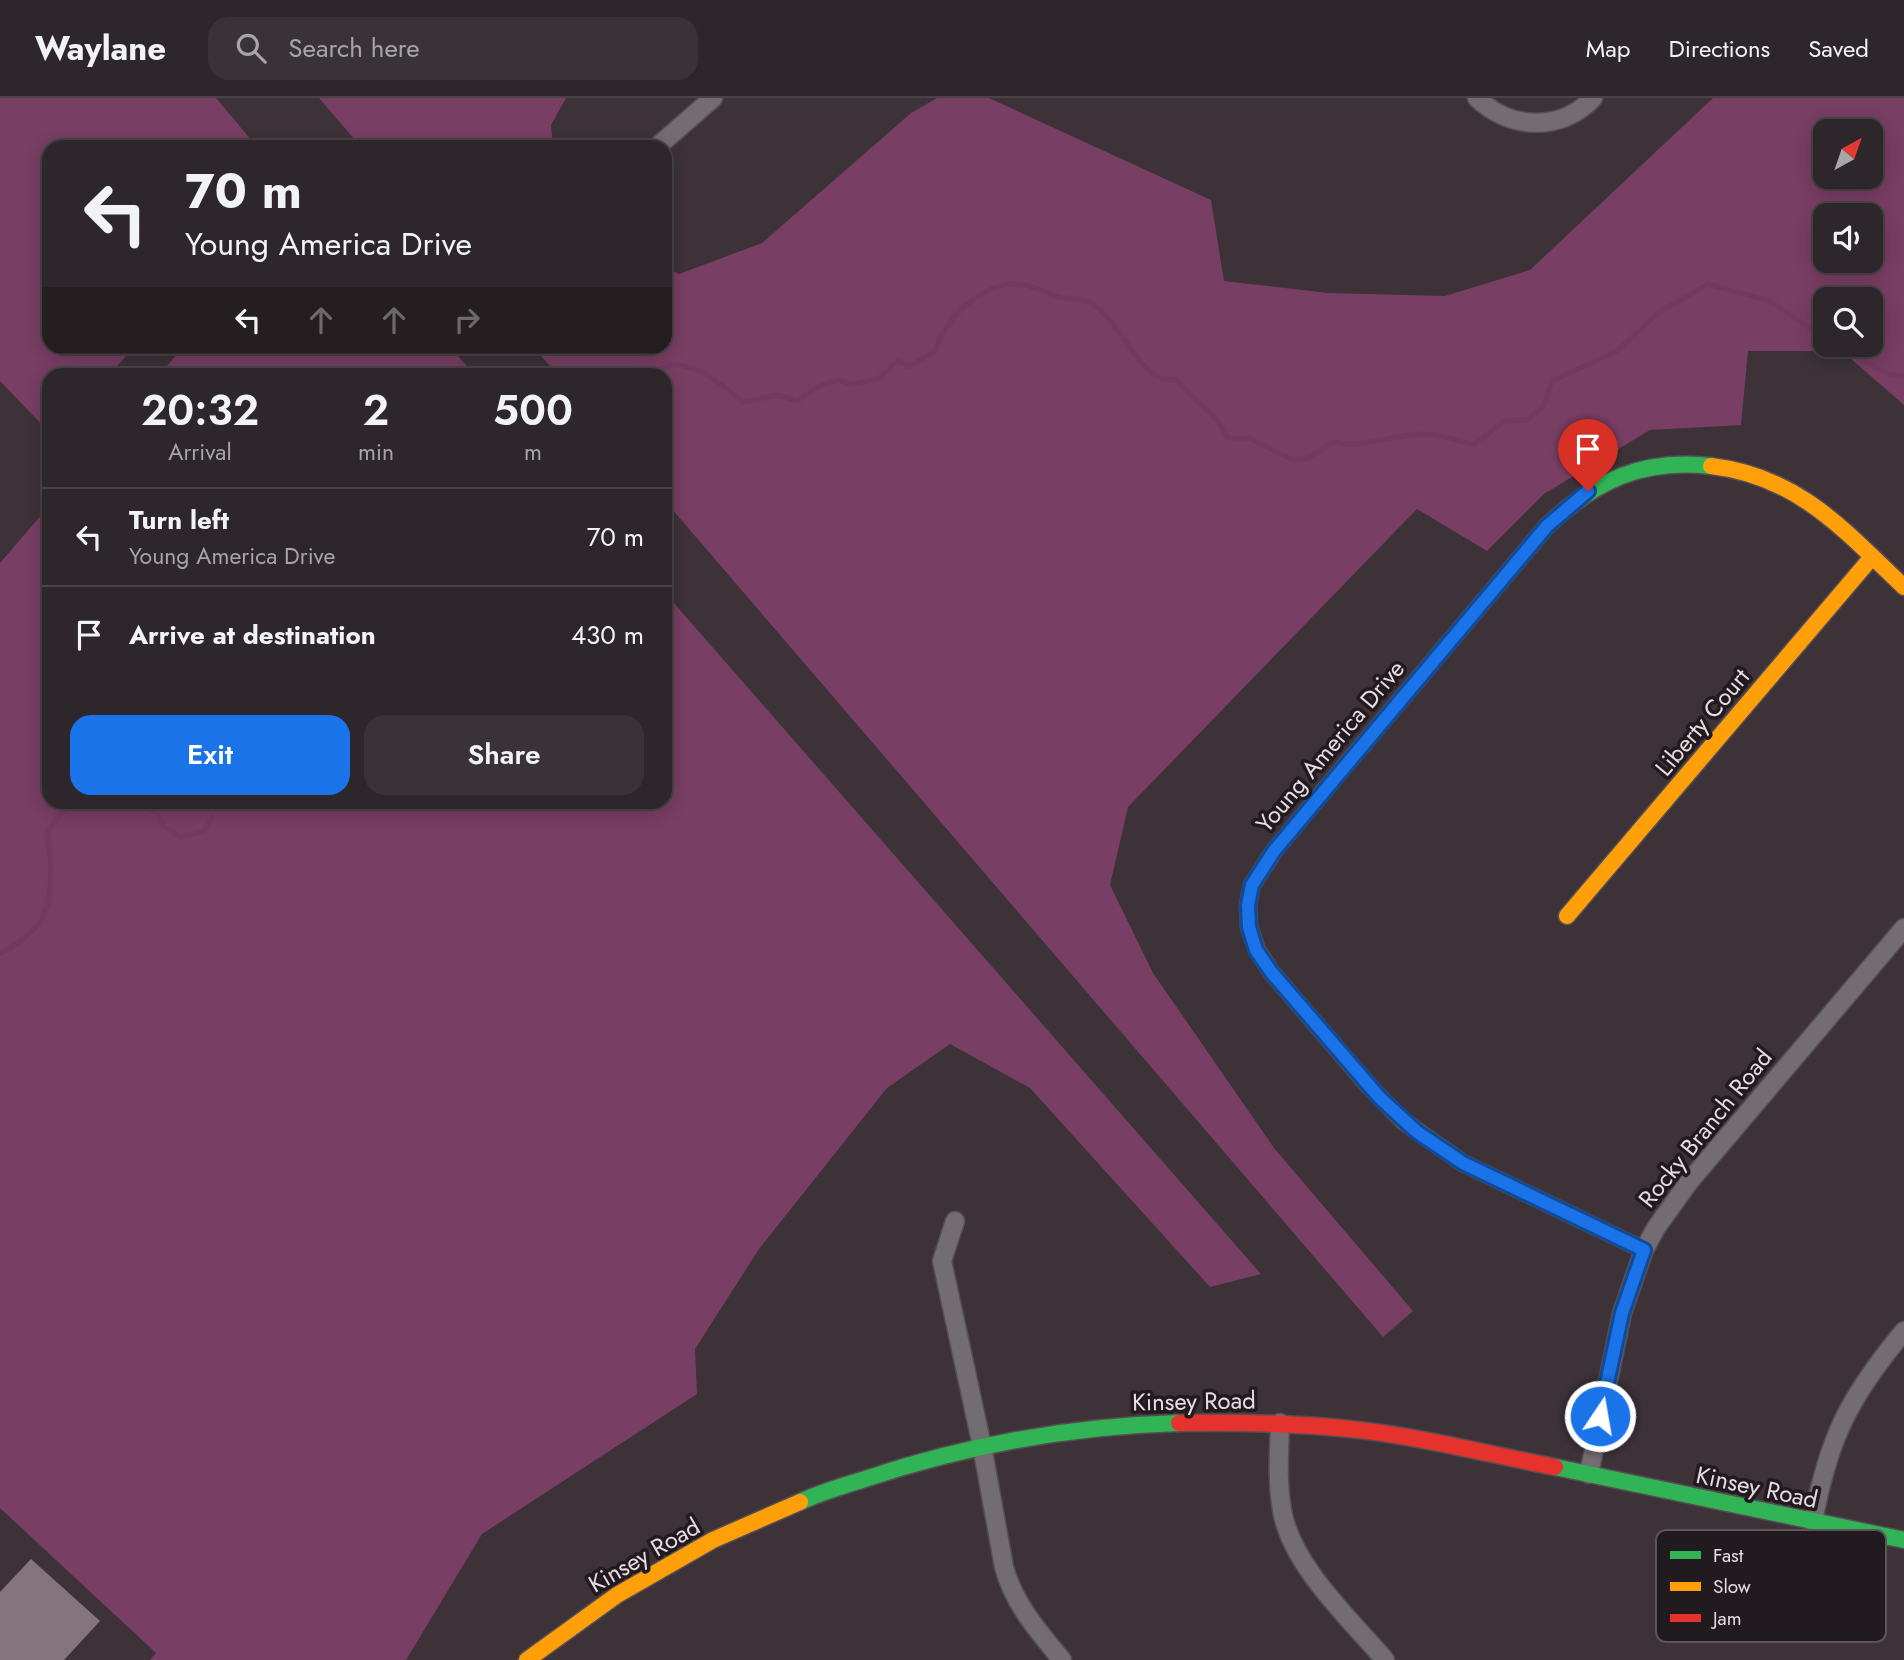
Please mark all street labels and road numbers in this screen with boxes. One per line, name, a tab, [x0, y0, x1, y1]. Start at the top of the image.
street label: Young America Drive	[1247, 652, 1413, 840]
street label: Liberty Court	[1647, 660, 1758, 783]
street label: Rocky Branch Road	[1630, 1041, 1780, 1215]
street label: Kinsey Road	[1132, 1382, 1256, 1420]
street label: Kinsey Road	[1693, 1457, 1821, 1517]
street label: Kinsey Road	[582, 1509, 706, 1601]

